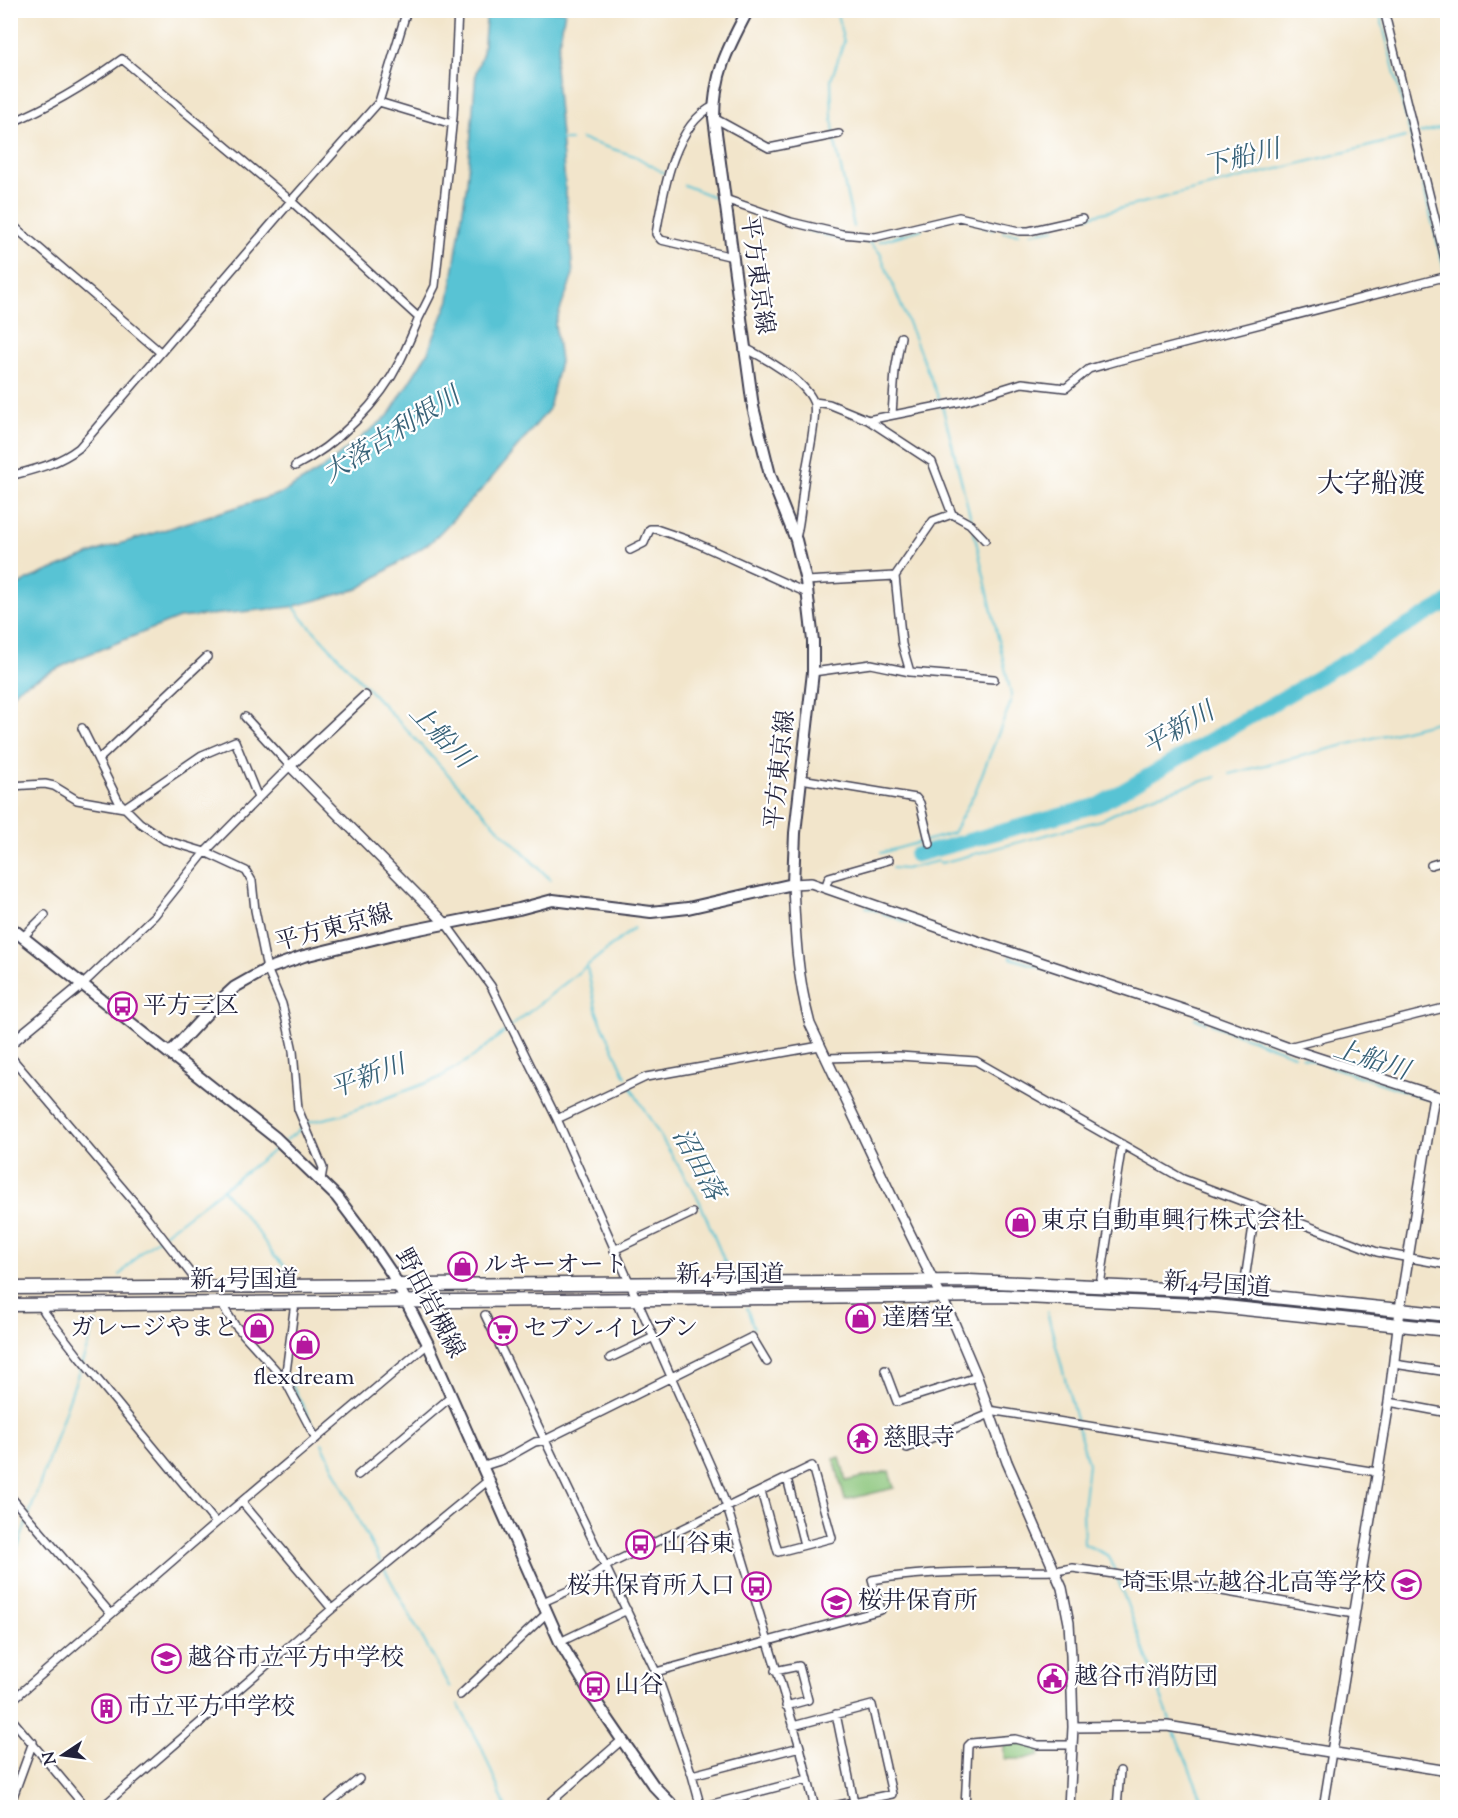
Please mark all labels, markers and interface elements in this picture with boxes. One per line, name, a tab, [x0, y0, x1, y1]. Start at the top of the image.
water label: 下船川	[1200, 131, 1287, 186]
street label: 平方東京線	[731, 213, 781, 337]
water label: 大落古利根川	[316, 377, 470, 493]
district label: 大字船渡	[1317, 466, 1425, 505]
water label: 平新川	[1136, 693, 1225, 766]
water label: 上船川	[400, 696, 482, 780]
street label: 平方東京線	[758, 709, 804, 831]
street label: 平方東京線	[272, 897, 396, 961]
place label: 平方三区	[143, 990, 239, 1024]
bus stop icon: 平方三区	[106, 991, 138, 1023]
water label: 上船川	[1328, 1031, 1417, 1092]
water label: 平新川	[325, 1046, 414, 1109]
water label: 沼田落	[662, 1122, 734, 1212]
place label: 東京自動車興行株式会社	[1041, 1205, 1305, 1239]
shop icon: 東京自動車興行株式会社	[1004, 1206, 1036, 1238]
street label: 野田岩槻線	[386, 1243, 472, 1365]
place label: ルキーオート	[484, 1249, 628, 1283]
shop icon: ルキーオート	[447, 1250, 479, 1282]
street label: 新4号国道	[676, 1259, 784, 1293]
street label: 新4号国道	[190, 1264, 298, 1298]
street label: 新4号国道	[1162, 1265, 1272, 1307]
place label: 達磨堂	[882, 1302, 954, 1336]
shop icon: 達磨堂	[845, 1303, 877, 1335]
place label: ガレージやまと	[70, 1312, 238, 1346]
shop icon: ガレージやまと	[243, 1313, 275, 1345]
place label: セブン-イレブン	[524, 1313, 698, 1347]
supermarket icon: セブン-イレブン	[487, 1314, 519, 1346]
shop icon: flexdream	[288, 1329, 320, 1361]
place label: flexdream	[253, 1361, 355, 1395]
place label: 慈眼寺	[883, 1422, 955, 1456]
temple icon: 慈眼寺	[846, 1423, 878, 1455]
place label: 山谷東	[662, 1528, 734, 1562]
bus stop icon: 山谷東	[625, 1529, 657, 1561]
place label: 埼玉県立越谷北高等学校	[1122, 1567, 1386, 1601]
school or university icon: 埼玉県立越谷北高等学校	[1391, 1568, 1423, 1600]
place label: 桜井保育所入口	[567, 1570, 735, 1604]
bus stop icon: 桜井保育所入口	[740, 1571, 772, 1603]
place label: 桜井保育所	[858, 1585, 978, 1619]
school or university icon: 桜井保育所	[821, 1586, 853, 1618]
place label: 越谷市立平方中学校	[188, 1642, 404, 1676]
school or university icon: 越谷市立平方中学校	[151, 1643, 183, 1675]
place label: 越谷市消防団	[1074, 1661, 1218, 1695]
public building icon: 越谷市消防団	[1037, 1662, 1069, 1694]
place label: 山谷	[615, 1669, 663, 1703]
bus stop icon: 山谷	[578, 1670, 610, 1702]
place label: 市立平方中学校	[127, 1691, 295, 1725]
building icon: 市立平方中学校	[90, 1692, 122, 1724]
north arrow	[33, 1725, 93, 1785]
text: N	[38, 1749, 63, 1767]

